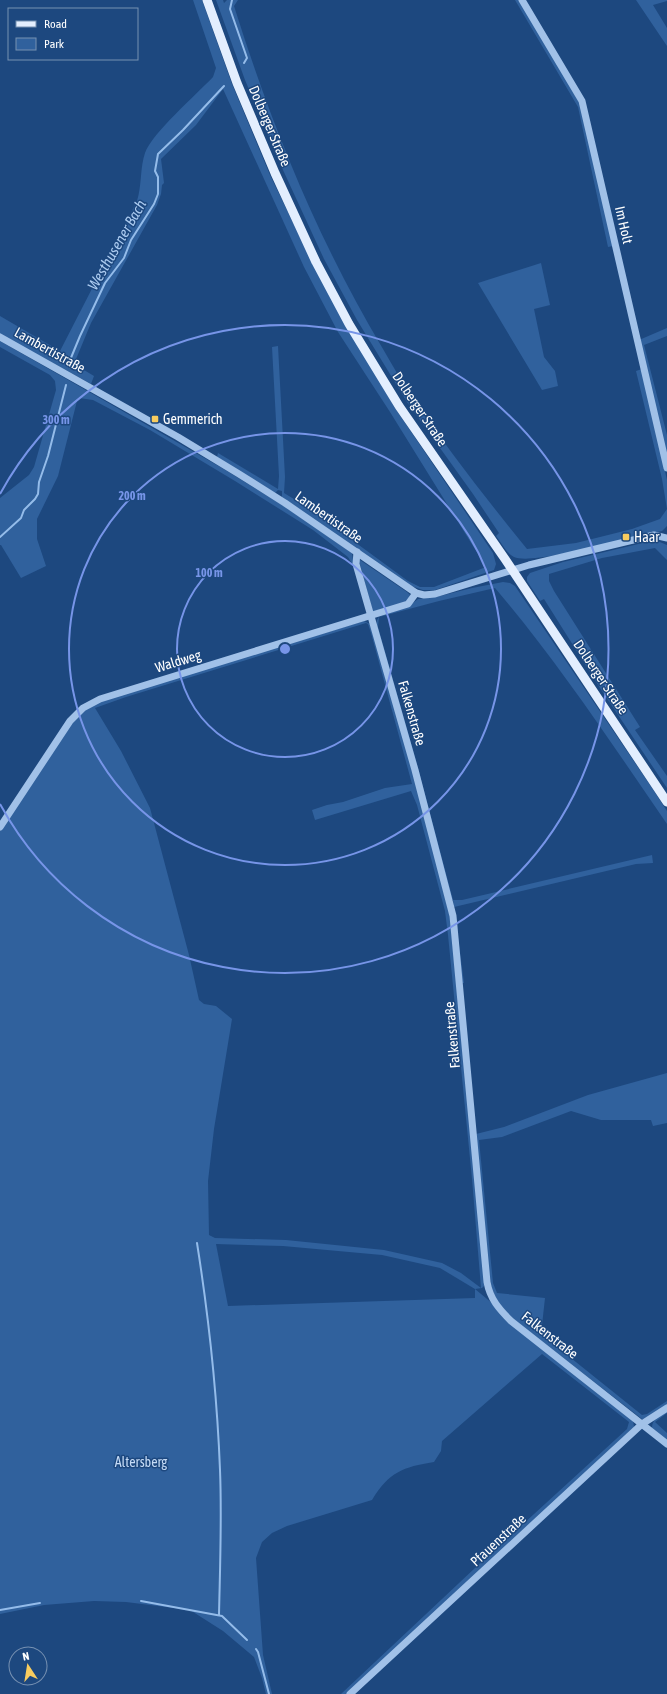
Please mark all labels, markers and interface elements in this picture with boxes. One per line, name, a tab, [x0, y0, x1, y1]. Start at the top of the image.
legend	[8, 8, 138, 60]
text: Road	[44, 17, 67, 31]
text: Park	[44, 37, 65, 51]
street label: Dolberger Straße	[246, 83, 294, 169]
water label: Westhusener Bach	[84, 197, 149, 293]
street label: Im Holt	[612, 205, 636, 245]
street label: Lambertistraße	[12, 324, 88, 376]
street label: Dolberger Straße	[389, 369, 451, 449]
place label: Gemmerich	[163, 411, 223, 427]
text: 300 m	[42, 413, 70, 427]
marker: Gemmerich	[150, 414, 160, 424]
street label: Lambertistraße	[292, 488, 366, 546]
text: 200 m	[118, 489, 146, 503]
place label: Haar	[634, 529, 660, 545]
marker: Haar	[621, 532, 631, 542]
text: 100 m	[195, 566, 223, 580]
street label: Dolberger Straße	[570, 637, 632, 717]
centre of rings	[278, 642, 292, 656]
street label: Waldweg	[153, 646, 203, 676]
street label: Falkenstraße	[395, 679, 429, 747]
street label: Falkenstraße	[441, 1001, 463, 1069]
street label: Falkenstraße	[519, 1308, 581, 1362]
park label: Altersberg	[115, 1454, 167, 1470]
street label: Pfauenstraße	[467, 1510, 529, 1570]
north arrow	[8, 1646, 48, 1686]
text: N	[21, 1650, 30, 1663]

